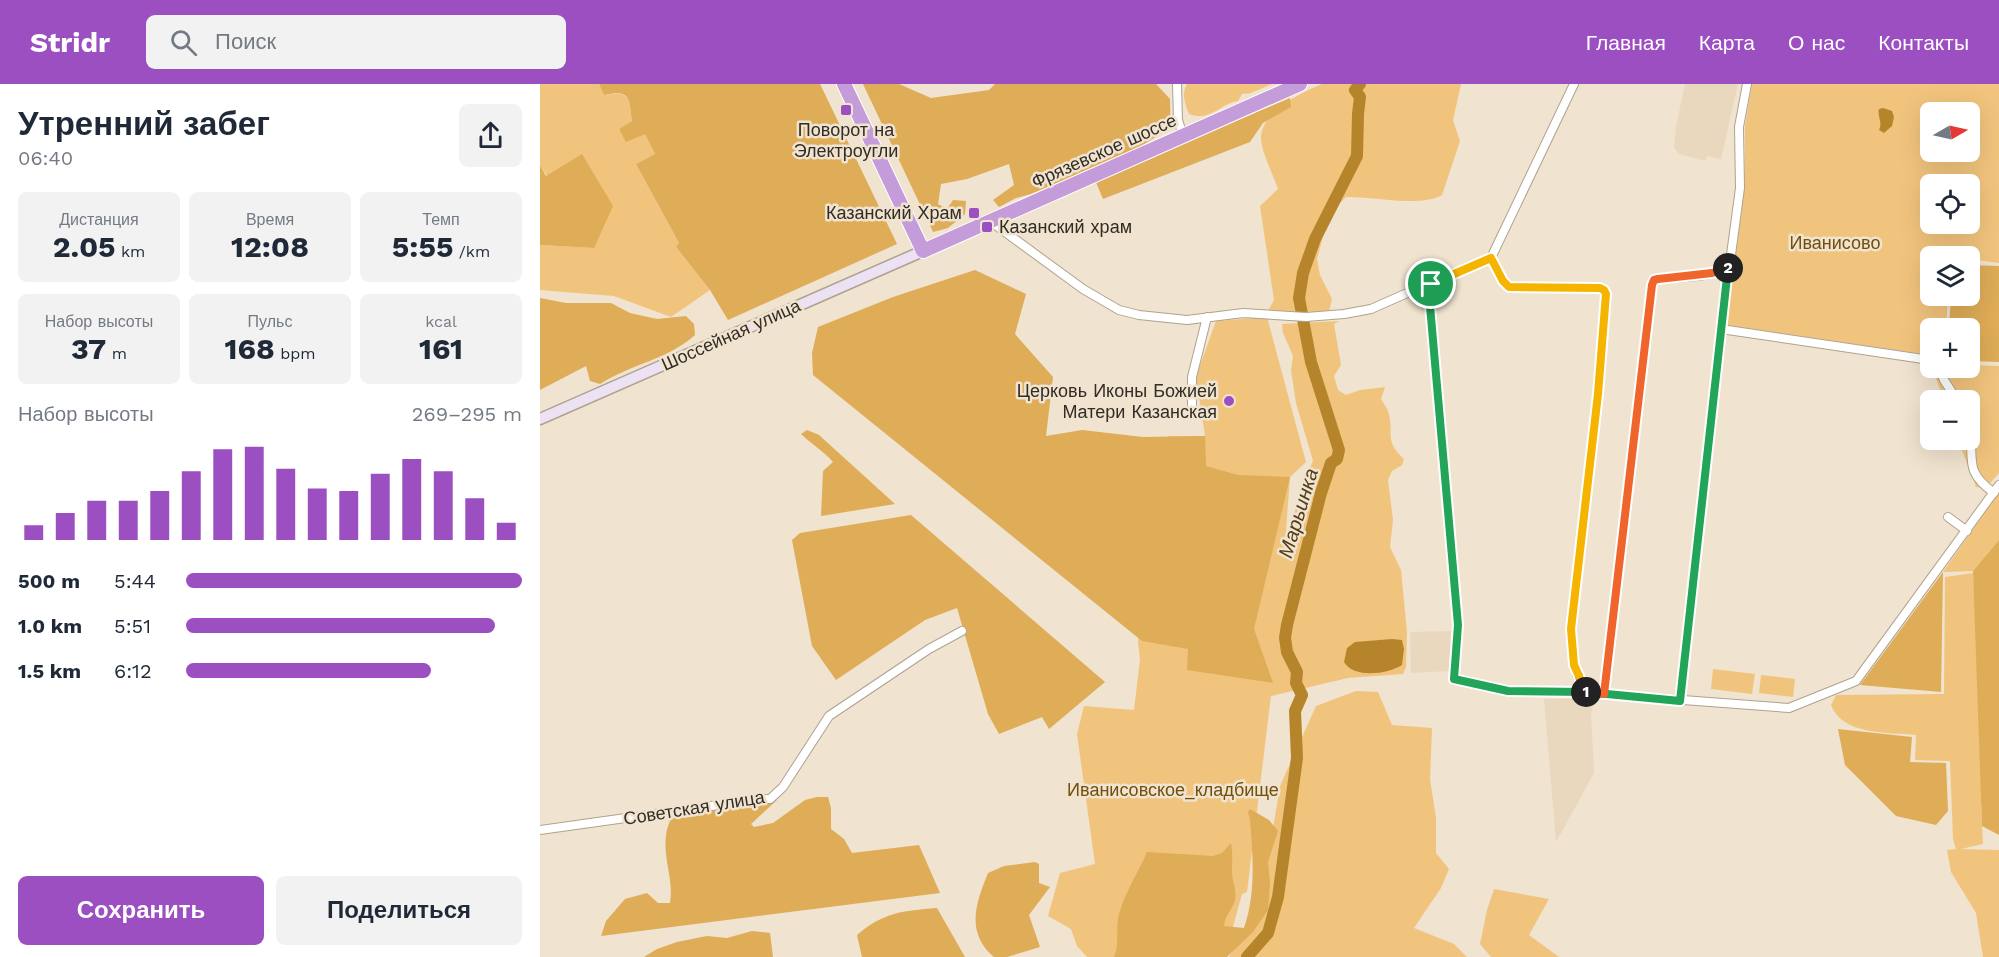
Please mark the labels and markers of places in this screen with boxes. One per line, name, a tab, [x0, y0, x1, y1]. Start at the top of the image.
marker: Поворот на Электроугли	[839, 103, 853, 117]
place label: Поворот на Электроугли	[794, 119, 898, 161]
place label: Казанский Храм	[826, 202, 962, 223]
marker: Казанский Храм	[967, 206, 981, 220]
place label: Казанский храм	[999, 216, 1132, 237]
marker: Казанский храм	[980, 220, 994, 234]
pin: 2	[1713, 253, 1743, 283]
pin	[1405, 258, 1456, 309]
place label: Церковь Иконы Божией Матери Казанская	[1017, 380, 1217, 422]
marker: Церковь Иконы Божией Матери Казанская	[1222, 394, 1236, 408]
pin: 1	[1571, 677, 1601, 707]

